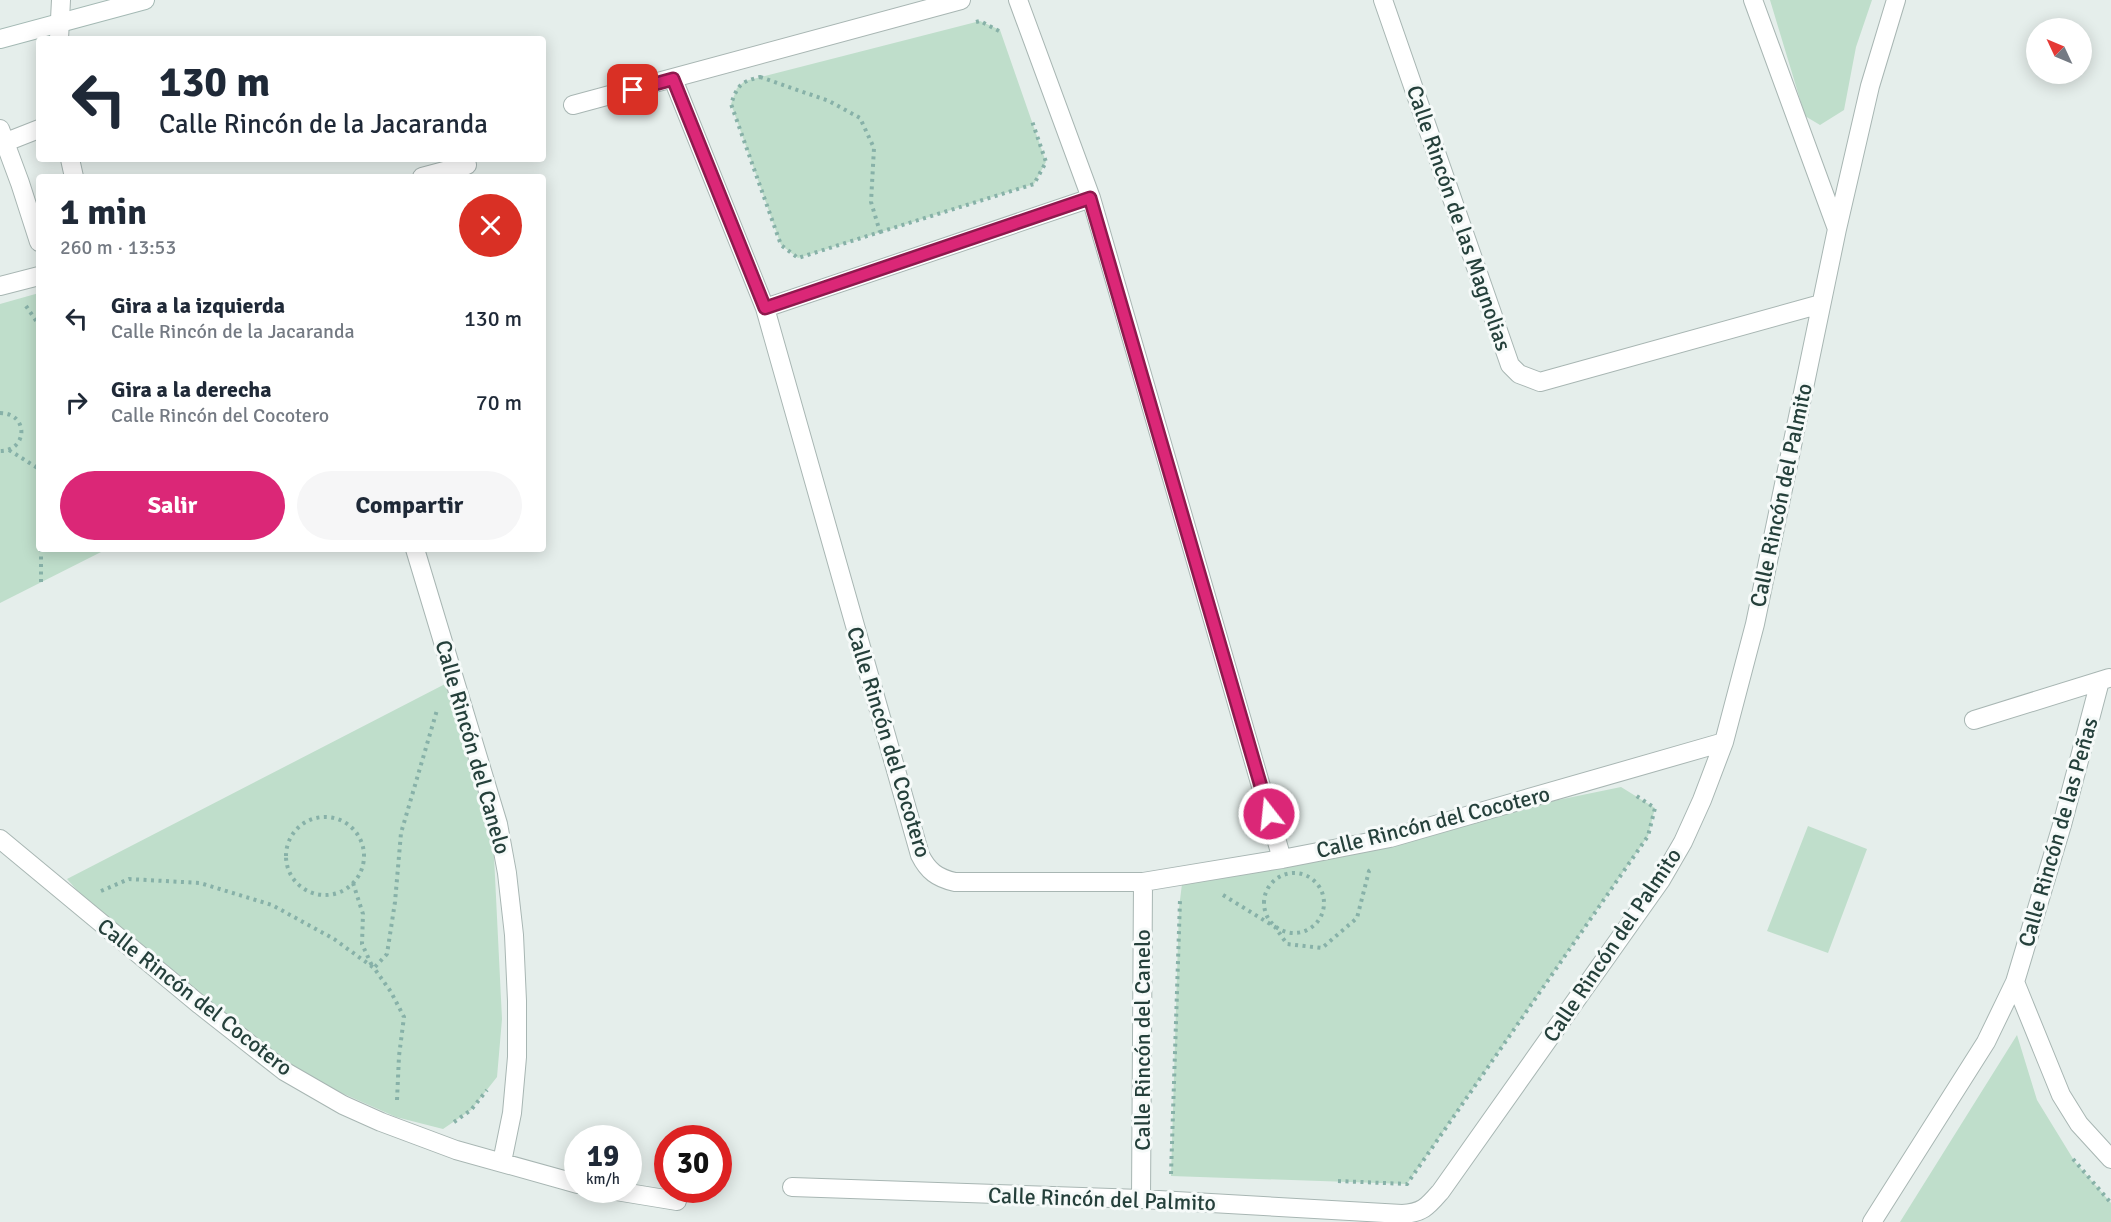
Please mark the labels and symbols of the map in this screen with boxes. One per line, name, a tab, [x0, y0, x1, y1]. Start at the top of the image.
north arrow	[2026, 18, 2092, 84]
pin	[607, 64, 658, 115]
street label: Calle Rincón de las Magnolias	[1401, 82, 1517, 354]
street label: Calle Rincón del Palmito	[1744, 381, 1818, 609]
street label: Calle Rincón del Cocotero	[841, 623, 937, 861]
street label: Calle Rincón del Canelo	[430, 637, 516, 857]
street label: Calle Rincón de las Peñas	[2012, 714, 2104, 950]
street label: Calle Rincón del Cocotero	[1313, 780, 1553, 864]
position arrow	[1237, 782, 1301, 846]
street label: Calle Rincón del Palmito	[1537, 843, 1687, 1047]
street label: Calle Rincón del Cocotero	[92, 913, 298, 1081]
street label: Calle Rincón del Canelo	[1129, 929, 1156, 1151]
speed limit sign: 30	[654, 1125, 732, 1203]
street label: Calle Rincón del Palmito	[987, 1182, 1217, 1216]

